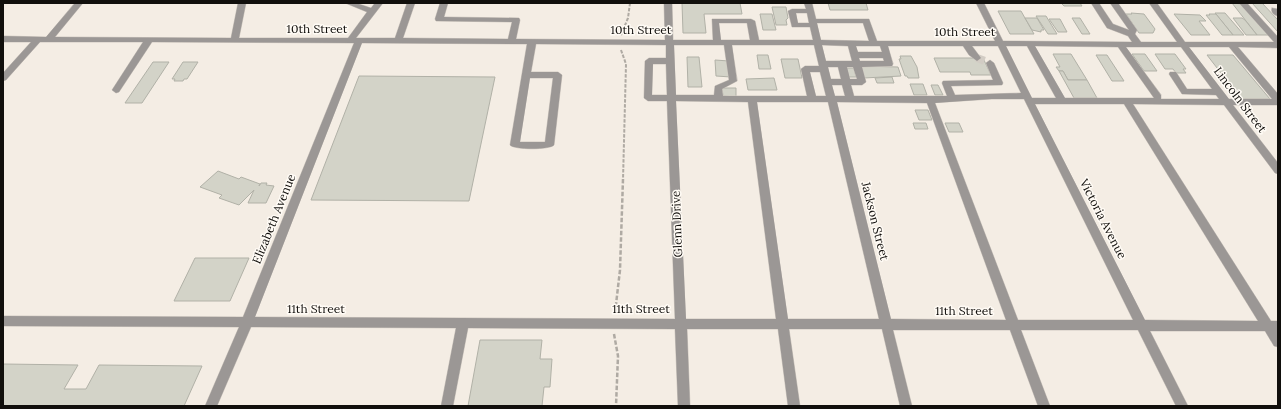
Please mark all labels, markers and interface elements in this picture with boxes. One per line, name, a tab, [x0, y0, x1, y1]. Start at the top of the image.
street label: 10th Street	[287, 21, 348, 36]
street label: 10th Street	[611, 22, 672, 37]
street label: 10th Street	[935, 24, 996, 39]
street label: Lincoln Street	[1211, 64, 1270, 136]
street label: Elizabeth Avenue	[249, 171, 299, 266]
street label: Victoria Avenue	[1076, 175, 1130, 262]
street label: Jackson Street	[858, 179, 893, 262]
street label: Glenn Drive	[668, 190, 685, 258]
street label: 11th Street	[287, 301, 345, 316]
street label: 11th Street	[612, 301, 670, 316]
street label: 11th Street	[935, 303, 993, 318]

